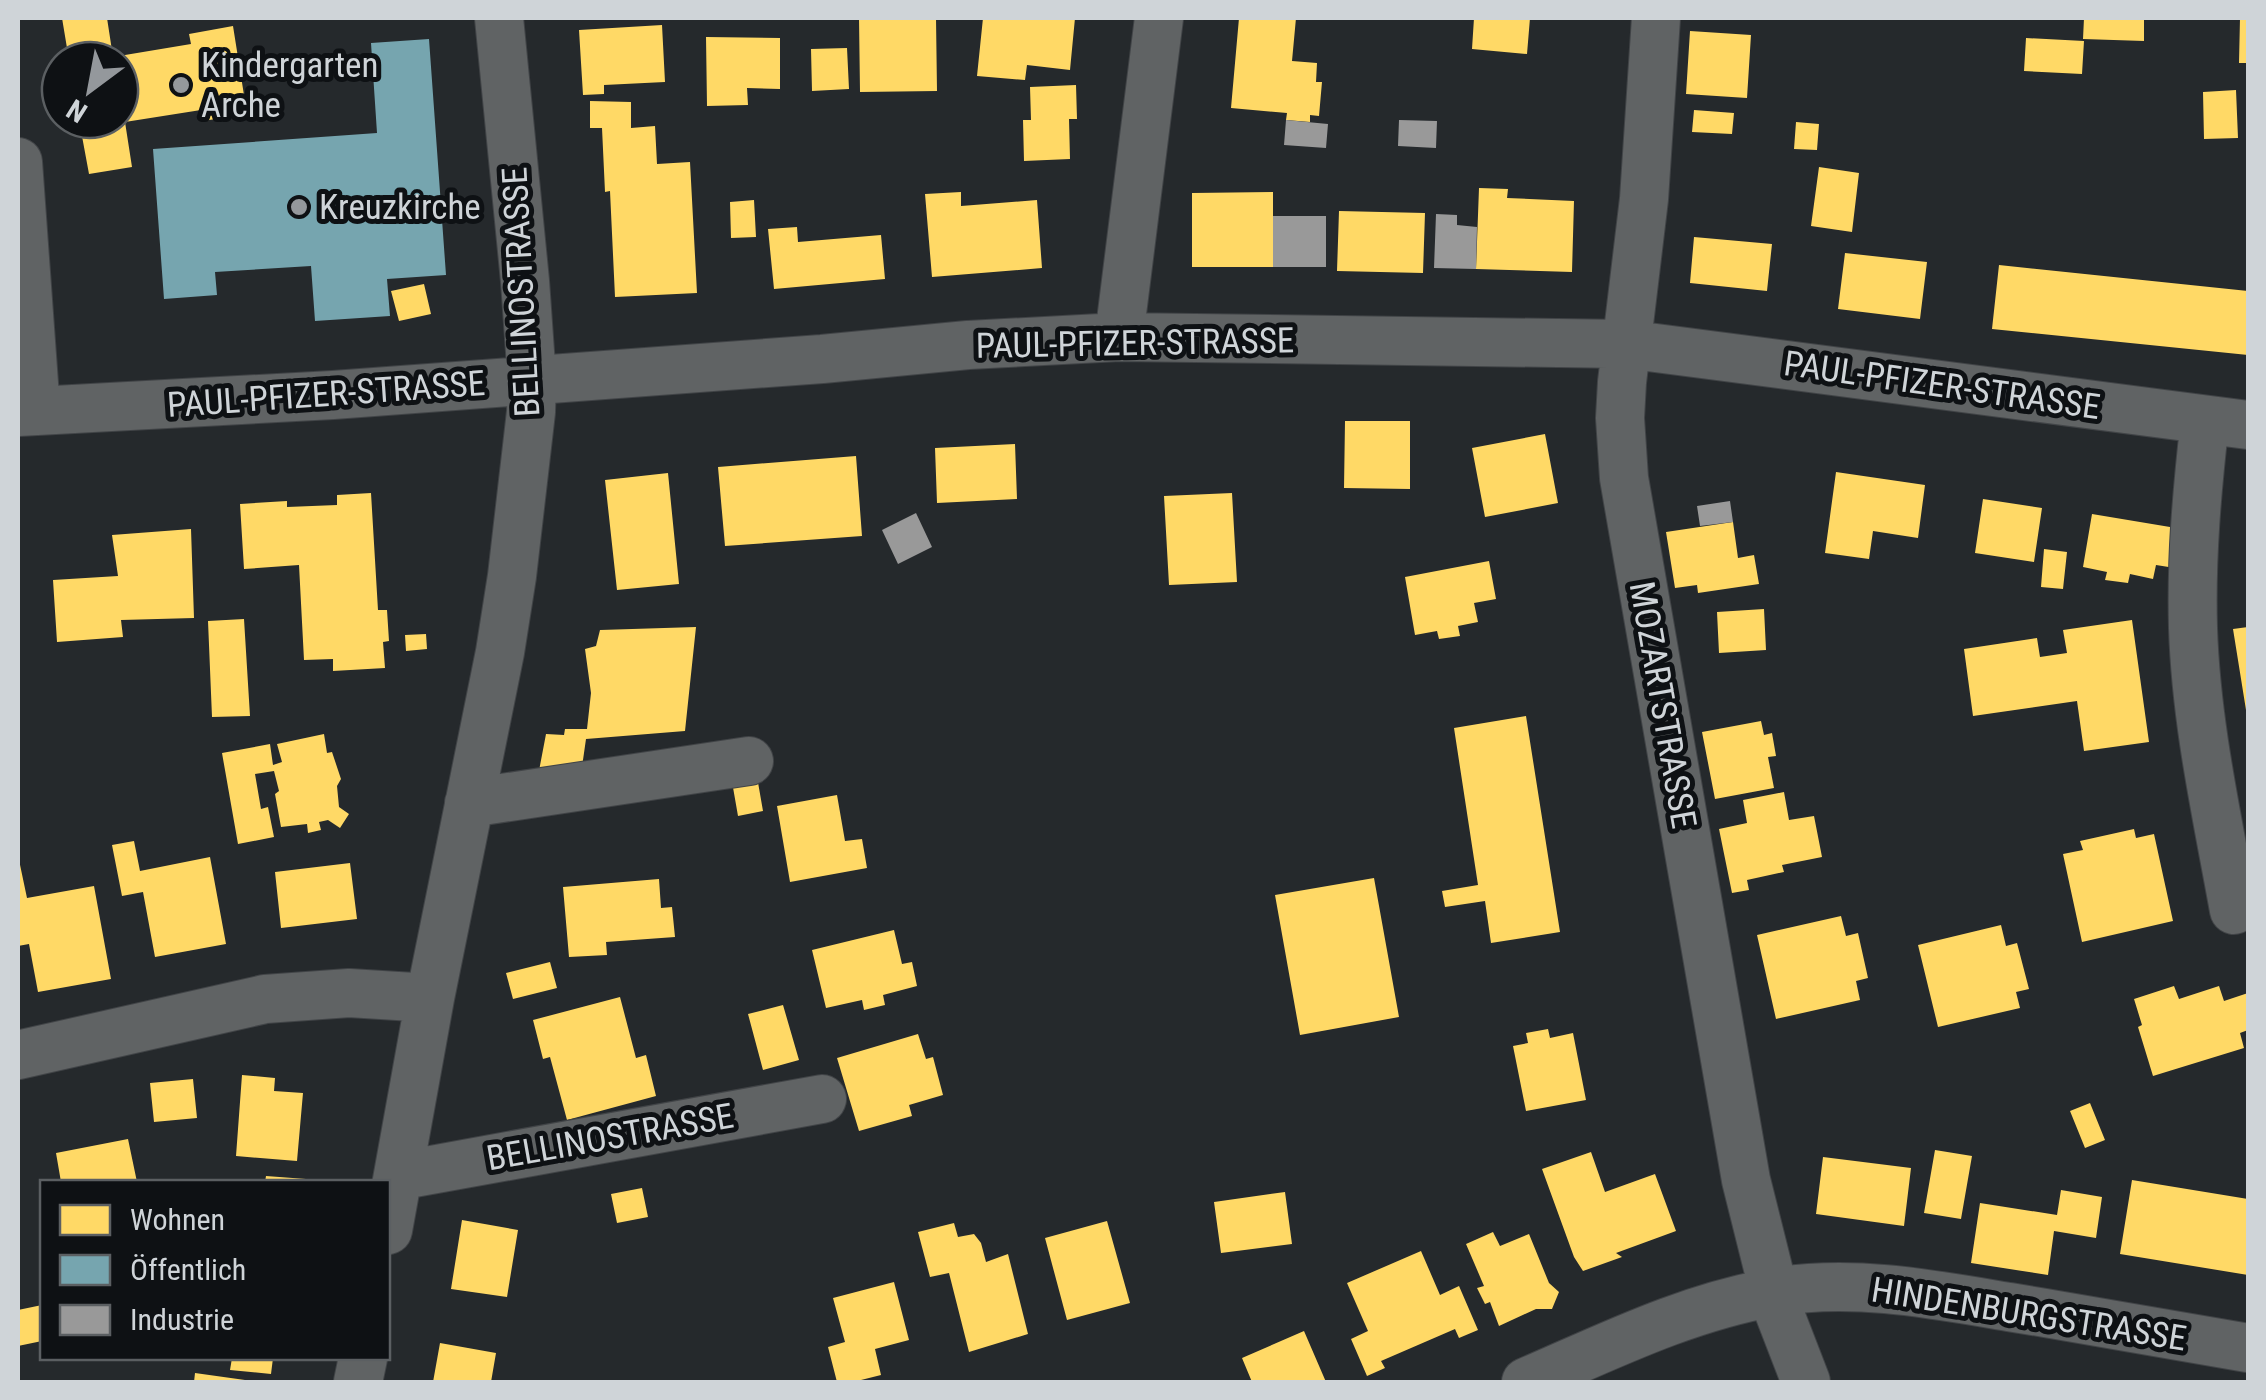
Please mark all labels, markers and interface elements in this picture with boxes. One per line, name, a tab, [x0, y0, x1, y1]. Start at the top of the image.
north arrow	[40, 40, 140, 140]
place label: Kindergarten Arche	[201, 45, 378, 126]
marker: Kindergarten Arche	[170, 74, 192, 96]
text: N	[61, 92, 93, 129]
street label: BELLINOSTRASSE	[494, 166, 549, 418]
place label: Kreuzkirche	[319, 187, 481, 228]
marker: Kreuzkirche	[288, 196, 310, 218]
street label: PAUL-PFIZER-STRASSE	[975, 320, 1295, 367]
street label: PAUL-PFIZER-STRASSE	[1781, 343, 2103, 428]
street label: PAUL-PFIZER-STRASSE	[166, 363, 486, 426]
street label: MOZARTSTRASSE	[1621, 579, 1704, 832]
street label: BELLINOSTRASSE	[483, 1096, 737, 1179]
legend	[40, 1180, 390, 1360]
text: Wohnen	[130, 1202, 225, 1237]
text: Öffentlich	[130, 1252, 246, 1287]
street label: HINDENBURGSTRASSE	[1869, 1269, 2189, 1360]
text: Industrie	[130, 1302, 234, 1337]

